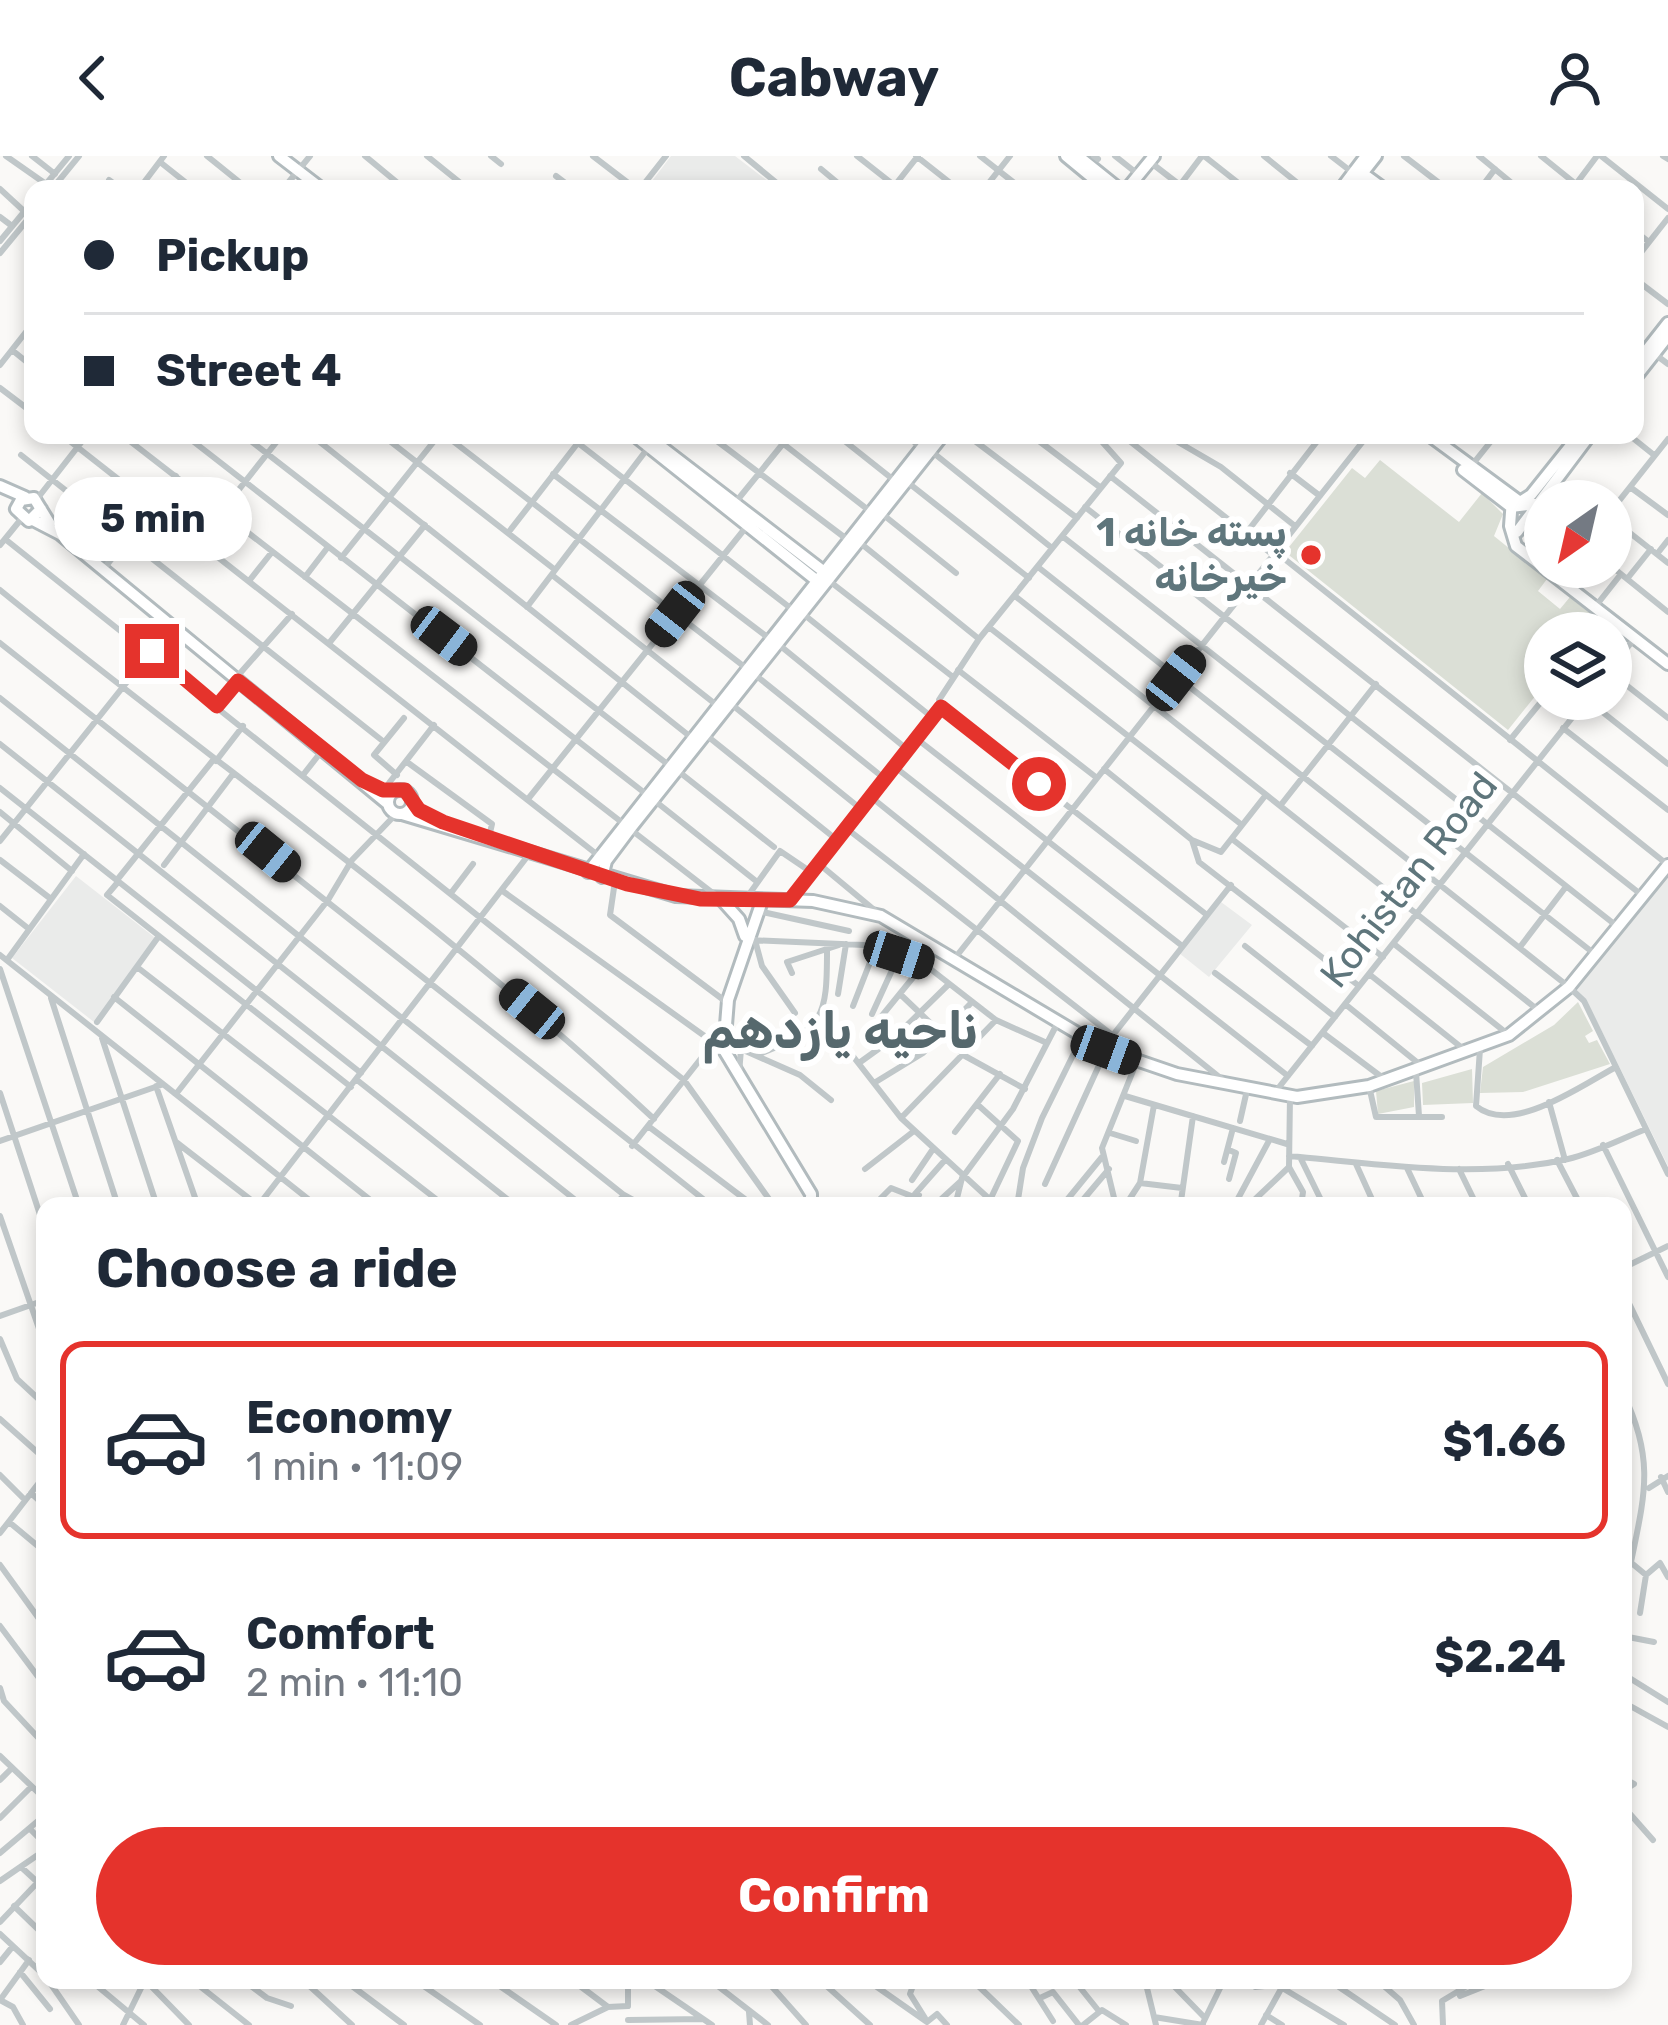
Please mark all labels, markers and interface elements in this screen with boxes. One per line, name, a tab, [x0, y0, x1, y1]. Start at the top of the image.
icon: back	[60, 45, 126, 111]
icon: person	[1542, 45, 1608, 111]
text: Cabway	[729, 46, 939, 110]
text: Pickup	[156, 229, 309, 282]
text: Street 4	[156, 344, 342, 397]
callout: 5 min	[53, 477, 251, 561]
north arrow	[1524, 480, 1632, 588]
map controls	[1524, 480, 1632, 720]
text: 5 min	[100, 496, 206, 542]
place label: 1 پسته خانه خیرخانه	[1096, 510, 1287, 601]
marker: 1 پسته خانه خیرخانه	[1298, 542, 1324, 568]
car	[639, 575, 711, 653]
car	[404, 600, 484, 672]
button: layers	[1524, 612, 1632, 720]
route end	[125, 624, 179, 678]
car	[1140, 639, 1212, 717]
route start	[1012, 757, 1066, 811]
street label: Kohistan Road	[1311, 763, 1507, 997]
car	[229, 815, 307, 889]
car	[859, 927, 939, 983]
car	[493, 972, 571, 1046]
district label: ناحیه یازدهم	[702, 1000, 978, 1064]
car	[1066, 1021, 1146, 1079]
text: Choose a ride	[96, 1237, 458, 1301]
icon: car	[102, 1386, 210, 1494]
text: Economy	[246, 1391, 452, 1444]
text: $1.66	[1442, 1414, 1566, 1467]
text: 1 min · 11:09	[246, 1444, 463, 1490]
icon: car	[102, 1602, 210, 1710]
text: Comfort	[246, 1607, 435, 1660]
text: $2.24	[1434, 1630, 1566, 1683]
text: 2 min · 11:10	[246, 1660, 463, 1706]
button: Confirm	[96, 1827, 1572, 1965]

